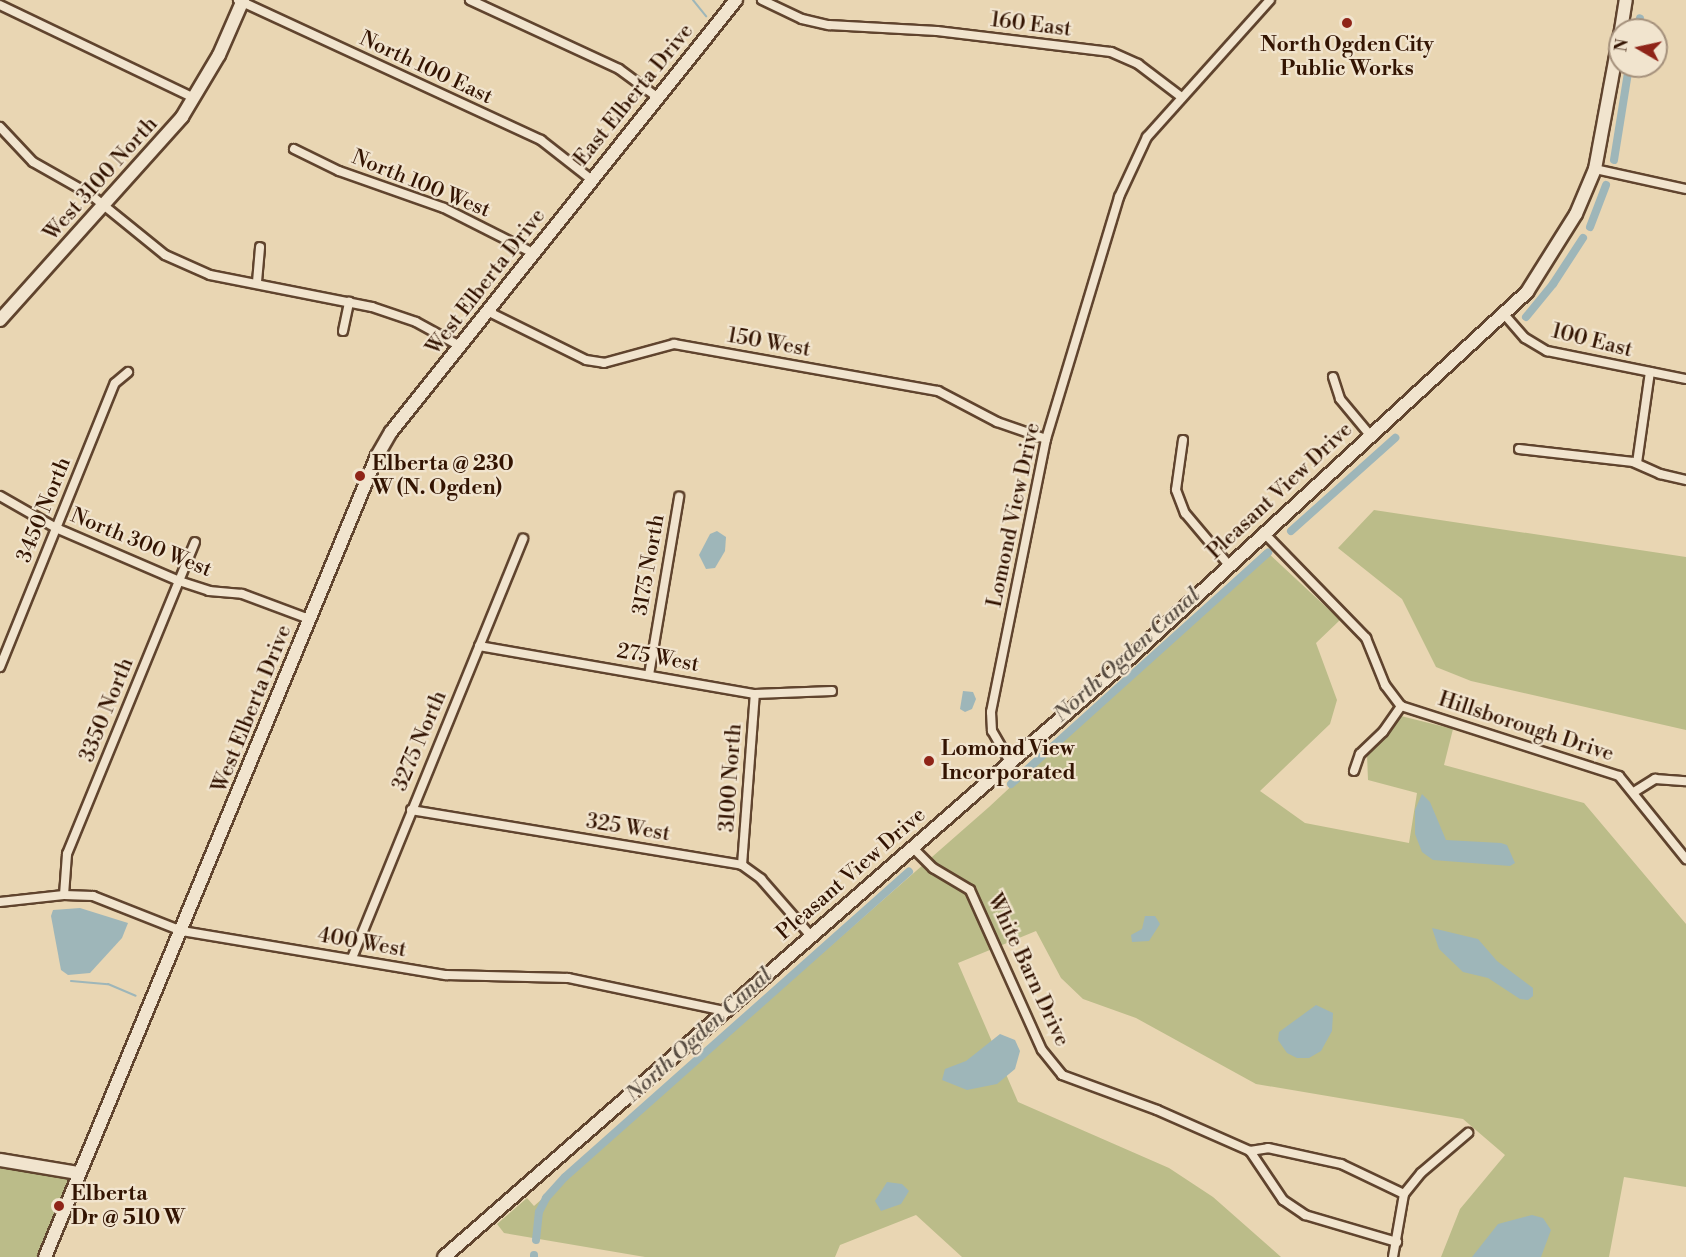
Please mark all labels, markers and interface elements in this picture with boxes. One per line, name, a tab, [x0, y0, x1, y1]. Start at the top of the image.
street label: 160 East	[989, 8, 1073, 42]
marker: North Ogden City Public Works	[1340, 16, 1354, 30]
north arrow	[1608, 18, 1668, 78]
street label: East Elberta Drive	[569, 19, 699, 171]
street label: North 100 East	[355, 26, 497, 110]
place label: North Ogden City Public Works	[1260, 32, 1434, 82]
text: N	[1611, 38, 1633, 53]
street label: West 3100 North	[39, 112, 163, 246]
street label: North 100 West	[348, 145, 494, 223]
street label: West Elberta Drive	[421, 204, 551, 360]
street label: 100 East	[1549, 319, 1635, 363]
street label: 150 West	[725, 323, 813, 363]
street label: Pleasant View Drive	[1202, 417, 1358, 565]
street label: Lomond View Drive	[982, 420, 1046, 610]
place label: Elberta @ 230 W (N. Ogden)	[372, 451, 514, 501]
street label: 3450 North	[11, 454, 77, 566]
marker: Elberta @ 230 W (N. Ogden)	[353, 469, 367, 483]
street label: North 300 West	[67, 503, 215, 583]
street label: 3175 North	[628, 513, 670, 617]
water label: North Ogden Canal	[1048, 582, 1206, 728]
street label: West Elberta Drive	[207, 621, 297, 797]
street label: 275 West	[615, 638, 701, 678]
street label: 3350 North	[75, 654, 139, 766]
street label: 3275 North	[388, 687, 452, 795]
street label: Hillsborough Drive	[1435, 687, 1617, 767]
street label: 3100 North	[715, 723, 747, 833]
place label: Lomond View Incorporated	[941, 736, 1076, 786]
marker: Lomond View Incorporated	[922, 754, 936, 768]
street label: Pleasant View Drive	[771, 802, 931, 946]
street label: 325 West	[584, 809, 672, 847]
street label: White Barn Drive	[982, 890, 1074, 1050]
street label: 400 West	[316, 923, 408, 963]
water label: North Ogden Canal	[620, 962, 778, 1108]
place label: Elberta Dr @ 510 W	[71, 1181, 185, 1231]
marker: Elberta Dr @ 510 W	[52, 1199, 66, 1213]

